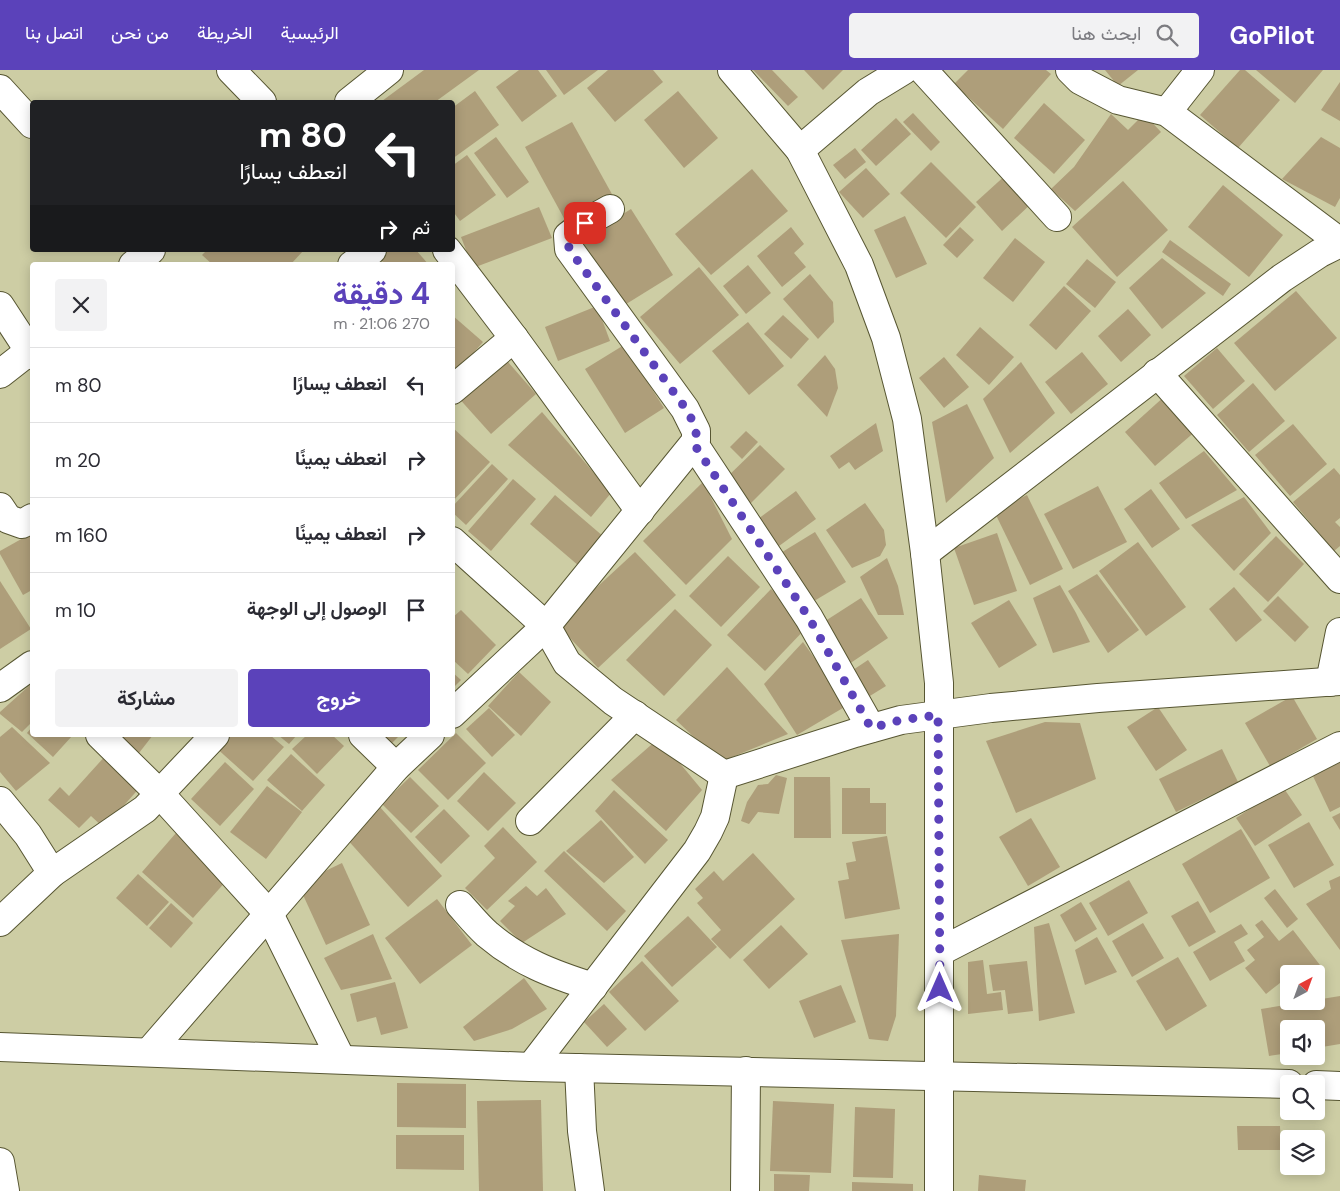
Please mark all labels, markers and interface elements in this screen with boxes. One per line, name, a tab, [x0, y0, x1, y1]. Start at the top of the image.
search box	[849, 13, 1199, 58]
text: GoPilot	[1229, 20, 1315, 51]
text: اتصل بنا	[25, 21, 83, 45]
text: من نحن	[111, 21, 169, 45]
text: الخريطة	[197, 21, 253, 45]
text: الرئيسية	[281, 21, 339, 45]
text: ابحث هنا	[1071, 21, 1141, 46]
icon: search	[1153, 21, 1181, 49]
text: 80 m	[259, 112, 347, 158]
icon: left	[365, 120, 430, 185]
text: انعطف يسارًا	[240, 157, 347, 186]
pin	[564, 202, 606, 244]
icon: arrive	[571, 209, 599, 237]
icon: right	[374, 215, 402, 243]
text: ثم	[412, 215, 430, 240]
text: 4 دقيقة	[333, 274, 430, 313]
button: close	[55, 279, 107, 331]
text: 270 m · 21:06	[333, 313, 430, 334]
text: انعطف يسارًا	[293, 371, 387, 396]
icon: left	[402, 371, 430, 399]
text: 80 m	[55, 373, 102, 398]
text: انعطف يمينًا	[295, 446, 387, 471]
icon: right	[402, 446, 430, 474]
text: 20 m	[55, 448, 101, 473]
text: انعطف يمينًا	[295, 521, 387, 546]
icon: right	[402, 521, 430, 549]
text: 160 m	[55, 523, 108, 548]
text: الوصول إلى الوجهة	[247, 596, 387, 621]
icon: arrive	[402, 596, 430, 624]
text: 10 m	[55, 598, 96, 623]
button: مشاركة	[55, 669, 238, 727]
button: خروج	[248, 669, 430, 727]
position arrow	[913, 961, 965, 1013]
north arrow	[1280, 965, 1325, 1010]
map controls	[1280, 965, 1325, 1175]
button: sound	[1280, 1020, 1325, 1065]
button: search	[1280, 1075, 1325, 1120]
button: layers	[1280, 1130, 1325, 1175]

